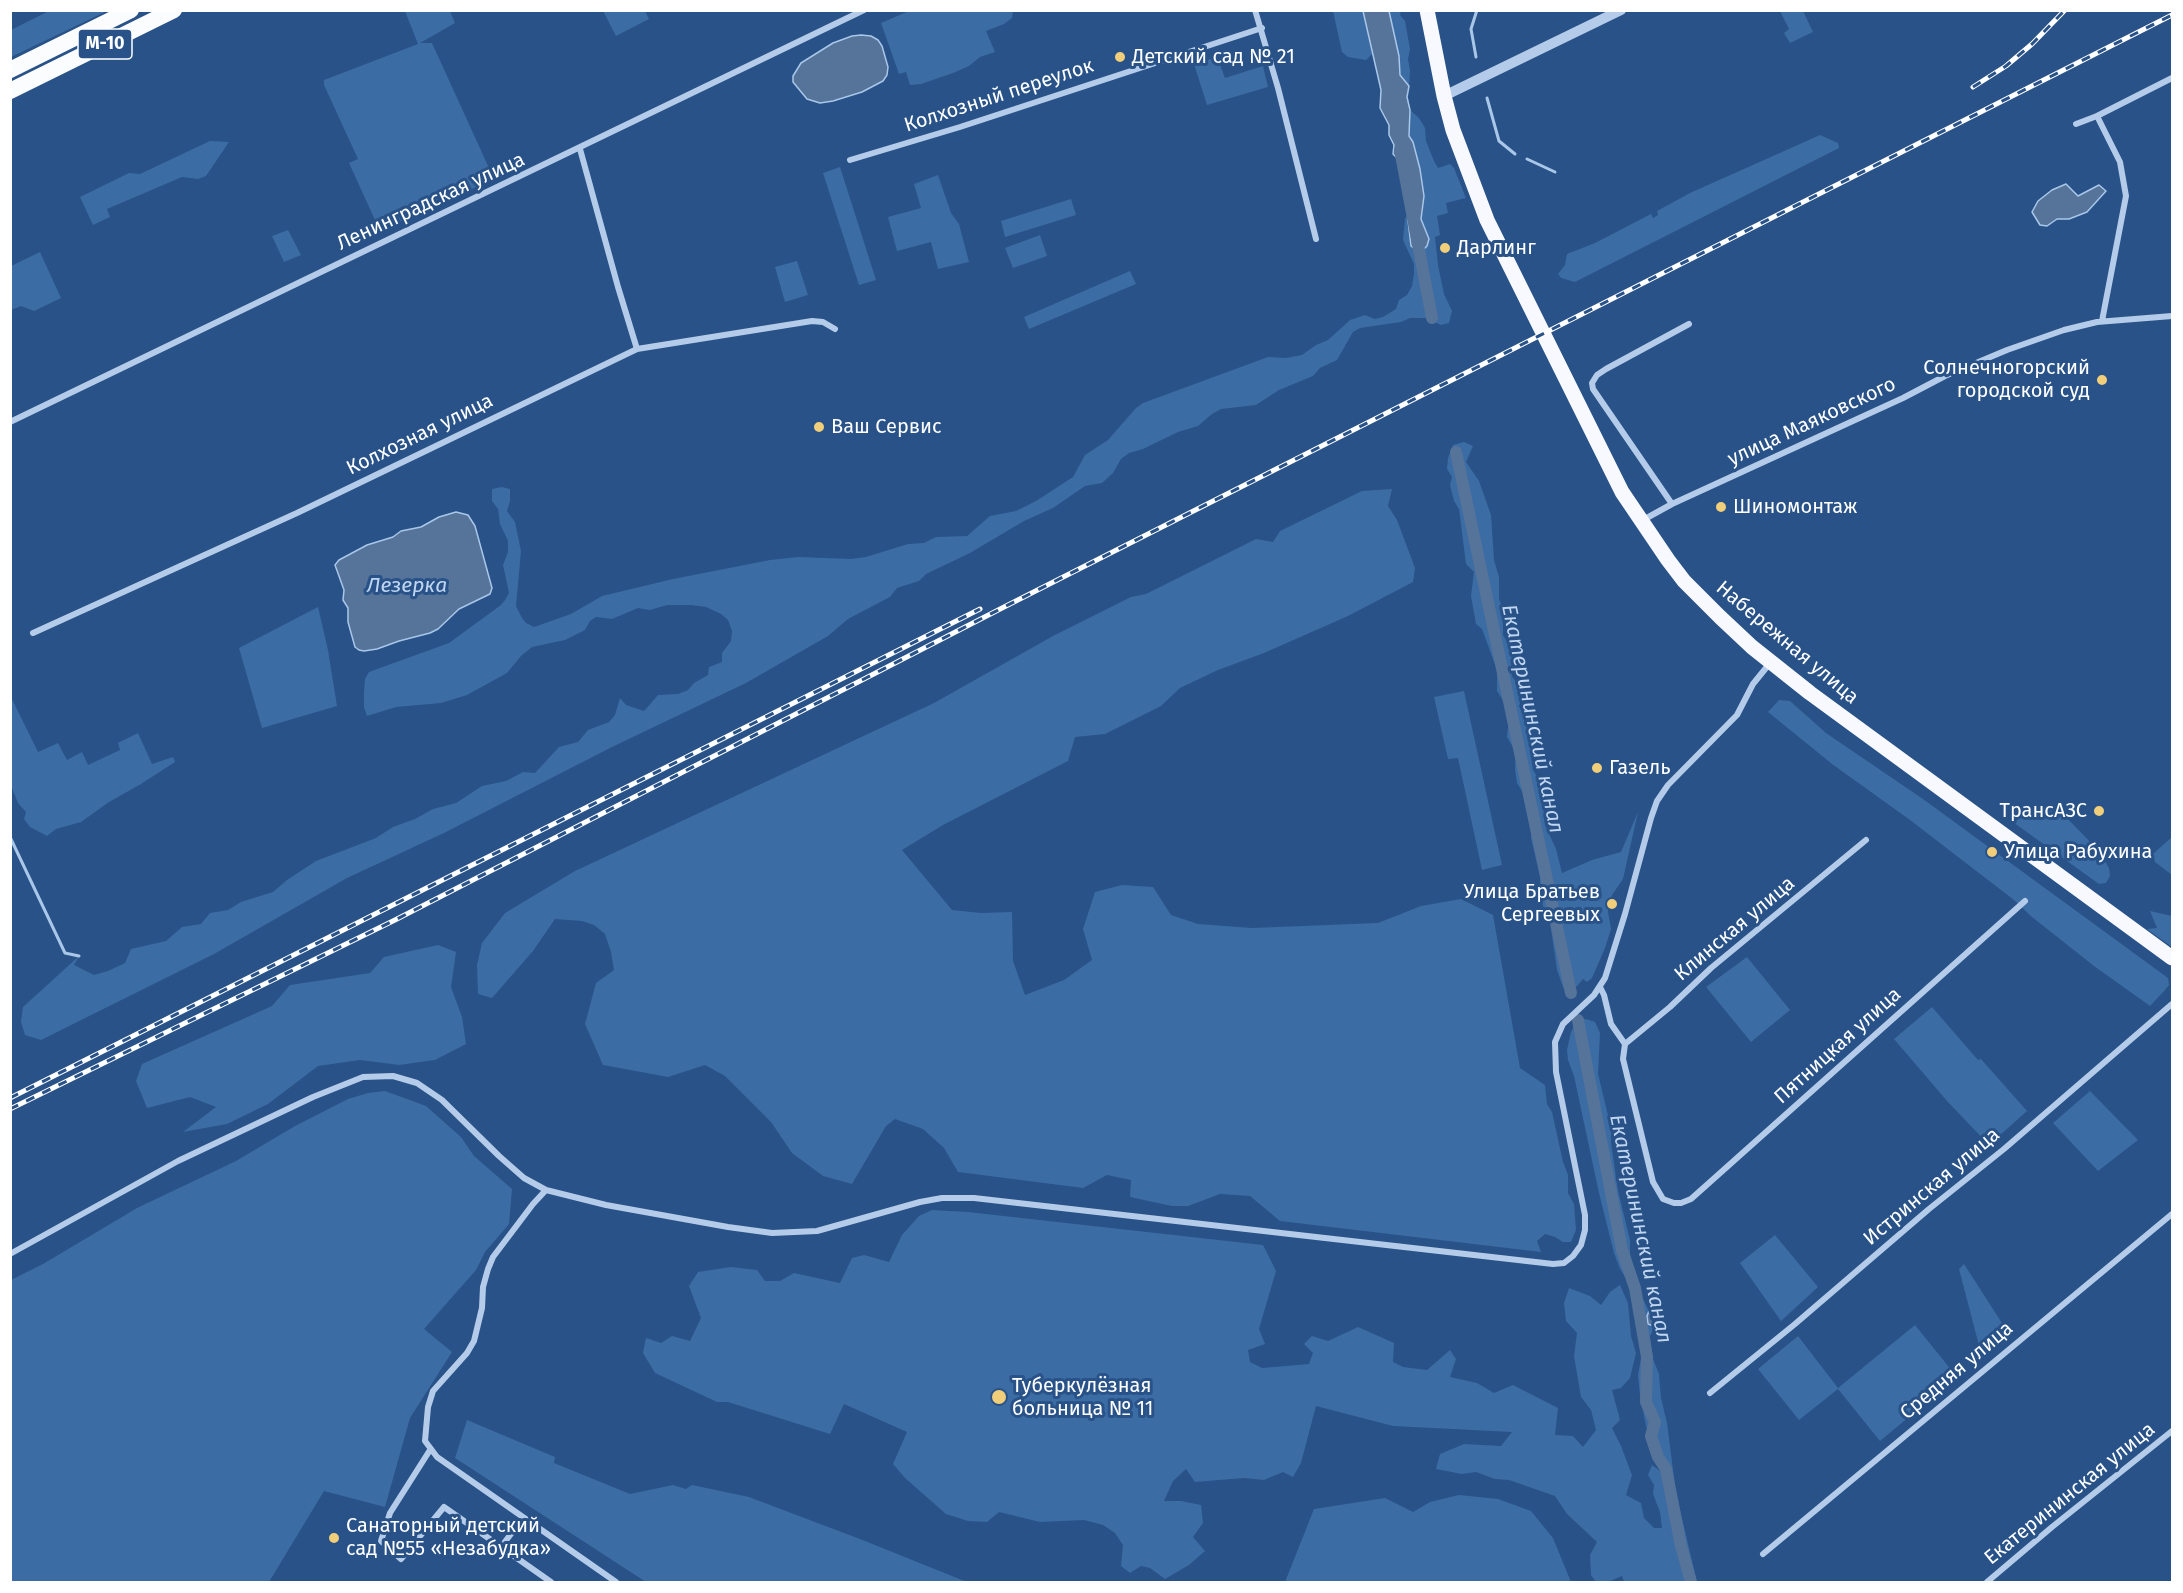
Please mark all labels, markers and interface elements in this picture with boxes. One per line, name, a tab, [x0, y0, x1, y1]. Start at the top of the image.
road number: М-10	[78, 29, 132, 59]
place label: Детский сад № 21	[1132, 45, 1295, 69]
marker: Детский сад № 21	[1113, 50, 1127, 64]
street label: Колхозный переулок	[901, 54, 1097, 138]
street label: Ленинградская улица	[333, 148, 529, 256]
place label: Дарлинг	[1457, 236, 1536, 260]
marker: Дарлинг	[1438, 241, 1452, 255]
place label: Солнечногорский городской суд	[1923, 356, 2090, 403]
street label: улица Маяковского	[1724, 373, 1900, 471]
marker: Солнечногорский городской суд	[2095, 373, 2109, 387]
street label: Колхозная улица	[343, 389, 497, 481]
place label: Ваш Сервис	[831, 415, 942, 439]
marker: Ваш Сервис	[812, 420, 826, 434]
place label: Шиномонтаж	[1733, 495, 1857, 519]
marker: Шиномонтаж	[1714, 500, 1728, 514]
water label: Лезерка	[367, 573, 447, 599]
street label: Набережная улица	[1711, 576, 1863, 710]
water label: Екатерининский канал	[1495, 602, 1569, 836]
place label: Газель	[1609, 756, 1670, 780]
marker: Газель	[1590, 761, 1604, 775]
place label: ТрансАЗС	[2000, 799, 2087, 823]
marker: ТрансАЗС	[2092, 804, 2106, 818]
place label: Улица Рабухина	[2004, 840, 2152, 864]
marker: Улица Рабухина	[1985, 845, 1999, 859]
street label: Клинская улица	[1670, 872, 1800, 986]
place label: Улица Братьев Сергеевых	[1464, 880, 1600, 927]
marker: Улица Братьев Сергеевых	[1605, 897, 1619, 911]
street label: Пятницкая улица	[1770, 983, 1906, 1109]
water label: Екатерининский канал	[1603, 1112, 1677, 1346]
street label: Истринская улица	[1859, 1123, 2005, 1251]
street label: Средняя улица	[1896, 1317, 2018, 1425]
place label: Туберкулёзная больница № 11	[1012, 1374, 1153, 1421]
marker: Туберкулёзная больница № 11	[990, 1388, 1008, 1406]
street label: Екатерининская улица	[1980, 1418, 2160, 1570]
place label: Санаторный детский сад №55 «Незабудка»	[346, 1514, 551, 1561]
marker: Санаторный детский сад №55 «Незабудка»	[327, 1531, 341, 1545]

